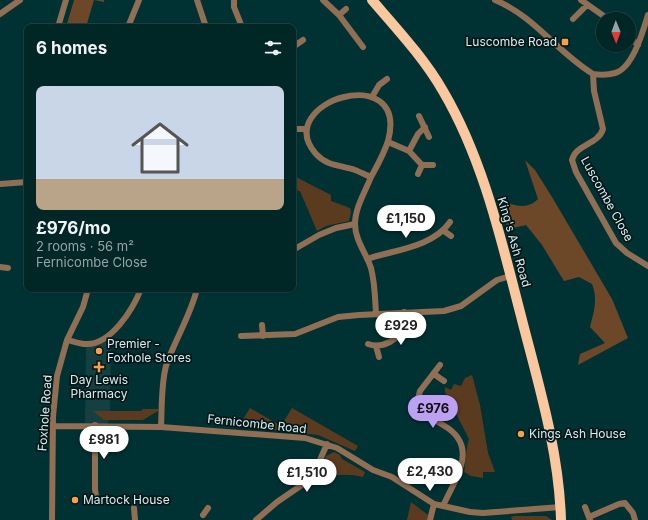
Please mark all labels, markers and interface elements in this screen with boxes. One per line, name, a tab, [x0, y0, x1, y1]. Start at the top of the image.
north arrow	[596, 12, 636, 52]
map controls	[596, 12, 636, 52]
place label: Luscombe Road	[466, 34, 557, 49]
icon: filters	[262, 37, 284, 59]
marker: Luscombe Road	[560, 37, 570, 47]
text: 6 homes	[36, 38, 107, 58]
icon: home	[124, 112, 196, 184]
street label: Luscombe Close	[578, 154, 637, 244]
street label: King's Ash Road	[494, 195, 535, 289]
pin: £1,150	[373, 205, 439, 239]
text: £1,150	[386, 210, 426, 226]
text: £976/mo	[36, 218, 111, 238]
text: 2 rooms · 56 m²	[36, 238, 134, 254]
text: Fernicombe Close	[36, 254, 147, 270]
pin: £929	[377, 312, 425, 346]
text: £929	[384, 317, 418, 333]
place label: Premier - Foxhole Stores	[107, 336, 191, 365]
marker: Premier - Foxhole Stores	[94, 346, 104, 356]
marker: Day Lewis Pharmacy	[94, 362, 104, 372]
place label: Day Lewis Pharmacy	[70, 372, 128, 401]
street label: Foxhole Road	[34, 374, 55, 452]
pin: £976	[409, 395, 457, 429]
text: £976	[417, 400, 449, 416]
street label: Fernicombe Road	[207, 411, 307, 436]
pin: £981	[80, 426, 128, 460]
place label: Kings Ash House	[529, 426, 626, 441]
marker: Kings Ash House	[516, 429, 526, 439]
text: £981	[89, 431, 119, 447]
pin: £2,430	[397, 458, 463, 492]
pin: £1,510	[274, 459, 340, 493]
text: £2,430	[407, 463, 453, 479]
text: £1,510	[287, 464, 327, 480]
place label: Martock House	[83, 492, 170, 507]
marker: Martock House	[70, 495, 80, 505]

